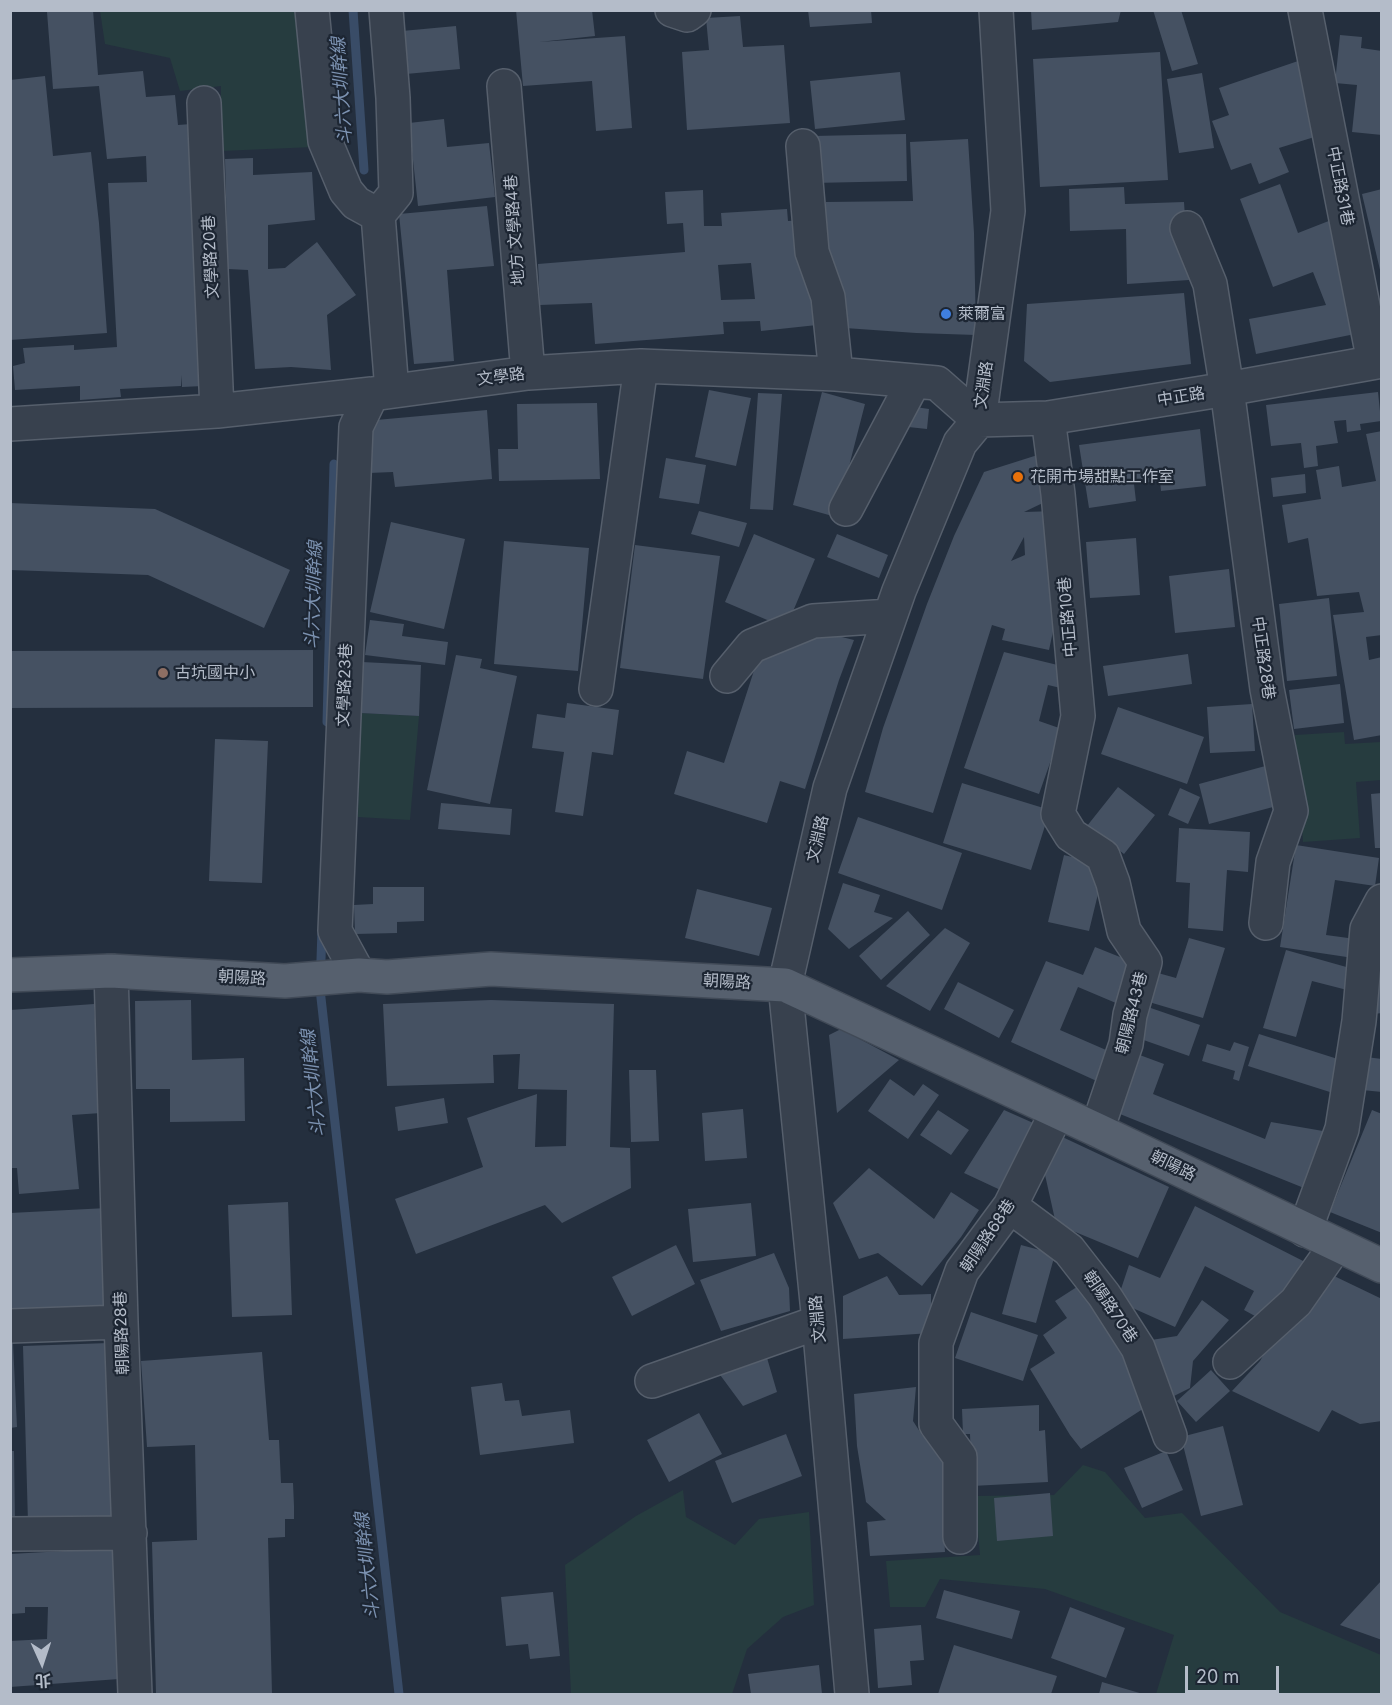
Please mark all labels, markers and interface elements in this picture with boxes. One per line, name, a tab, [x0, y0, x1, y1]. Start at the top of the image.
water label: 斗六大圳幹線	[327, 36, 357, 146]
street label: 中正路31巷	[1323, 145, 1357, 227]
street label: 地方 文學路4巷	[502, 174, 528, 286]
street label: 文學路20巷	[199, 215, 223, 299]
place label: 萊爾富	[958, 304, 1006, 324]
marker: 萊爾富	[939, 307, 953, 321]
street label: 文淵路	[971, 360, 997, 410]
street label: 文學路	[476, 365, 526, 389]
street label: 中正路	[1156, 384, 1206, 410]
place label: 花開市場甜點工作室	[1030, 467, 1174, 487]
marker: 花開市場甜點工作室	[1011, 470, 1025, 484]
water label: 斗六大圳幹線	[301, 541, 327, 649]
street label: 中正路10巷	[1055, 576, 1081, 658]
street label: 中正路28巷	[1248, 615, 1278, 701]
street label: 文學路23巷	[334, 643, 356, 727]
place label: 古坑國中小	[175, 663, 255, 683]
marker: 古坑國中小	[156, 666, 170, 680]
street label: 文淵路	[803, 813, 833, 865]
street label: 朝陽路	[218, 967, 266, 989]
street label: 朝陽路43巷	[1112, 970, 1152, 1056]
street label: 朝陽路	[703, 971, 751, 993]
water label: 斗六大圳幹線	[298, 1028, 330, 1138]
street label: 朝陽路	[1147, 1147, 1199, 1185]
street label: 朝陽路68巷	[957, 1196, 1019, 1276]
street label: 朝陽路70巷	[1079, 1267, 1141, 1347]
street label: 朝陽路28巷	[111, 1291, 133, 1375]
street label: 文淵路	[806, 1294, 830, 1344]
water label: 斗六大圳幹線	[352, 1511, 384, 1621]
north arrow	[12, 1633, 72, 1693]
scale bar	[1188, 1654, 1282, 1692]
text: 20 m	[1196, 1666, 1239, 1687]
text: 北	[34, 1671, 51, 1691]

